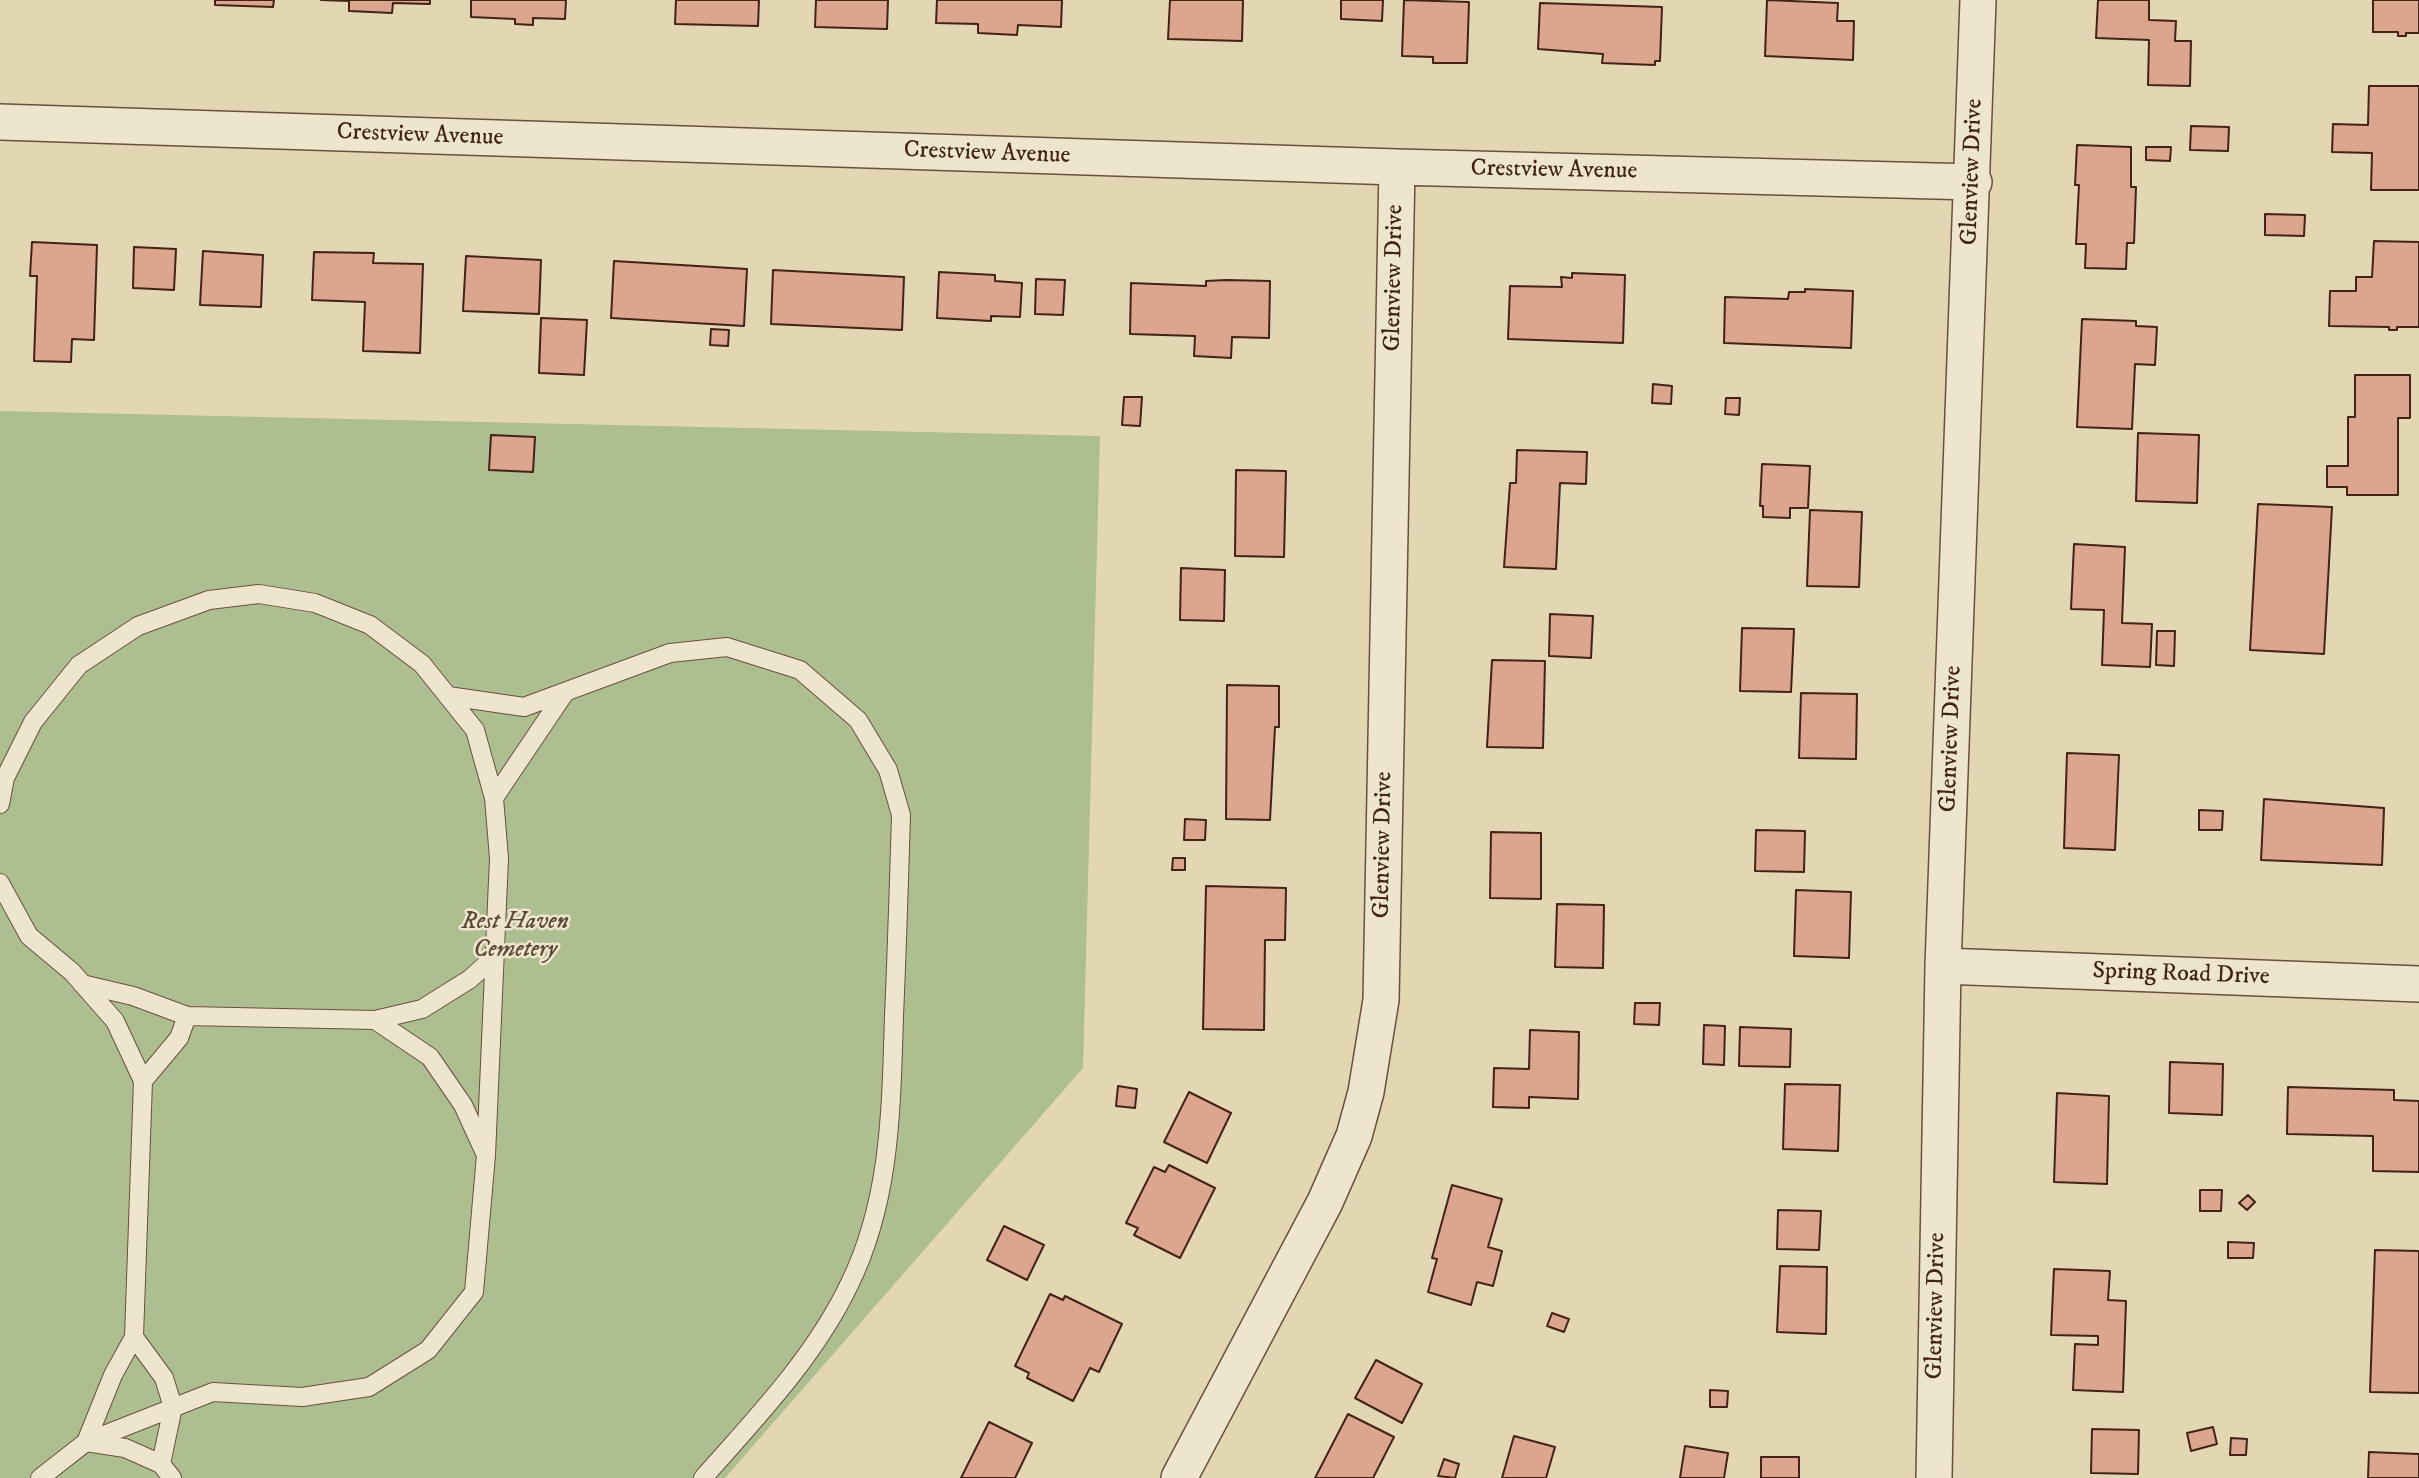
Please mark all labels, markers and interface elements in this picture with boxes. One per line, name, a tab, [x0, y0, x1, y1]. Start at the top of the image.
street label: Glenview Drive	[1956, 98, 1990, 246]
street label: Crestview Avenue	[336, 119, 504, 153]
street label: Crestview Avenue	[903, 137, 1071, 171]
street label: Crestview Avenue	[1470, 155, 1638, 187]
street label: Glenview Drive	[1379, 204, 1411, 352]
street label: Glenview Drive	[1935, 665, 1969, 813]
street label: Glenview Drive	[1368, 771, 1400, 919]
park label: Rest Haven Cemetery	[461, 909, 569, 965]
street label: Spring Road Drive	[2092, 958, 2270, 992]
street label: Glenview Drive	[1921, 1232, 1953, 1380]

